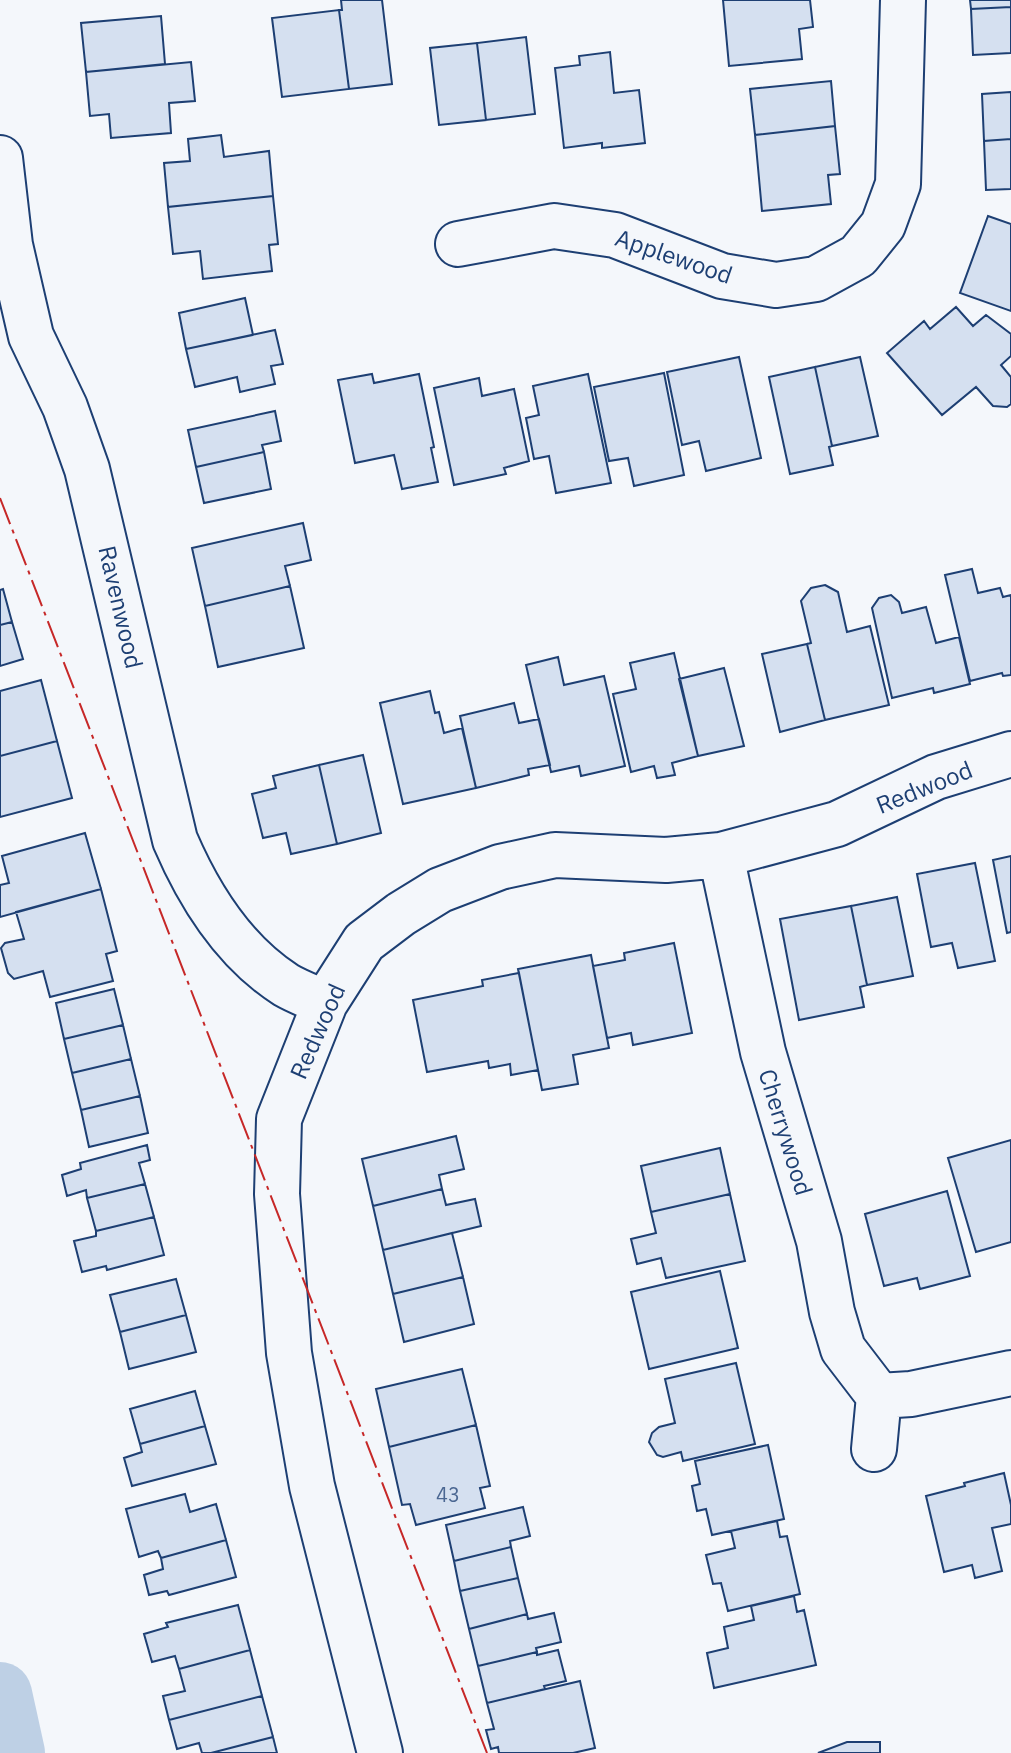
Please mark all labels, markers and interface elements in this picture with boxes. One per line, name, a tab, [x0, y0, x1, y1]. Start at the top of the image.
street label: Applewood	[611, 221, 737, 291]
street label: Ravenwood	[91, 542, 151, 672]
street label: Redwood	[871, 753, 977, 821]
street label: Redwood	[282, 978, 352, 1084]
street label: Cherrywood	[752, 1065, 820, 1199]
house number: 43	[436, 1481, 460, 1508]

